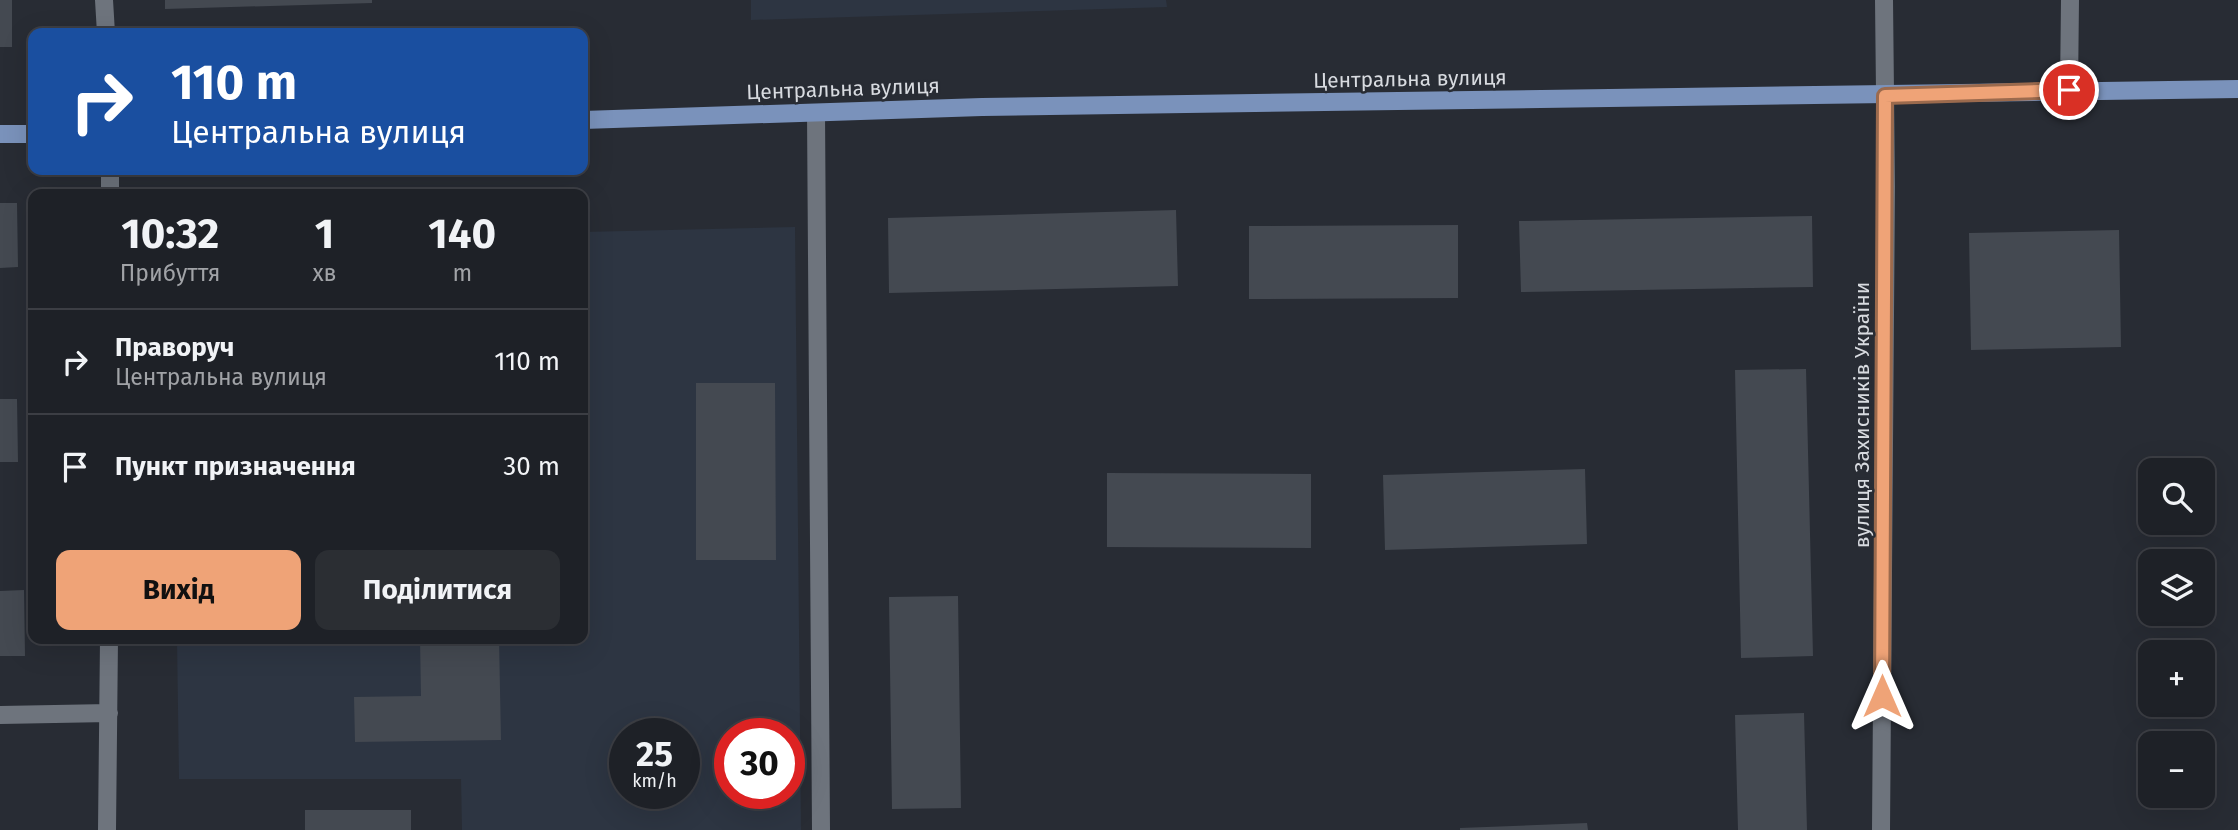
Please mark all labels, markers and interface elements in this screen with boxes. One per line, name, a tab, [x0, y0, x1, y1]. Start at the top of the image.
text: 110 m	[171, 53, 297, 112]
icon: right	[56, 56, 147, 147]
pin	[2039, 60, 2099, 120]
street label: Центральна вулиця	[1313, 64, 1507, 94]
icon: arrive	[2050, 71, 2088, 109]
street label: Центральна вулиця	[746, 73, 940, 105]
text: Центральна вулиця	[171, 113, 466, 151]
text: 10:32	[121, 209, 219, 259]
text: 1	[315, 209, 334, 259]
text: 140	[428, 209, 496, 259]
text: Прибуття	[120, 259, 221, 287]
text: хв	[312, 259, 337, 287]
text: m	[452, 259, 472, 287]
street label: вулиця Захисників України	[1849, 282, 1875, 548]
text: Праворуч	[115, 332, 234, 363]
icon: right	[56, 343, 94, 381]
text: 110 m	[494, 346, 560, 377]
text: Центральна вулиця	[115, 363, 327, 391]
icon: arrive	[56, 448, 94, 486]
text: Пункт призначення	[115, 451, 356, 482]
text: 30 m	[503, 451, 560, 482]
map controls	[2138, 458, 2215, 808]
button: search	[2138, 458, 2215, 535]
button: layers	[2138, 549, 2215, 626]
button: Вихід	[56, 550, 301, 630]
button: Поділитися	[315, 550, 560, 630]
button: +	[2138, 640, 2215, 717]
position arrow	[1845, 659, 1919, 733]
speed limit sign: 30	[714, 718, 805, 809]
button: −	[2138, 731, 2215, 808]
text: 25	[636, 733, 673, 775]
text: km/h	[632, 770, 677, 792]

